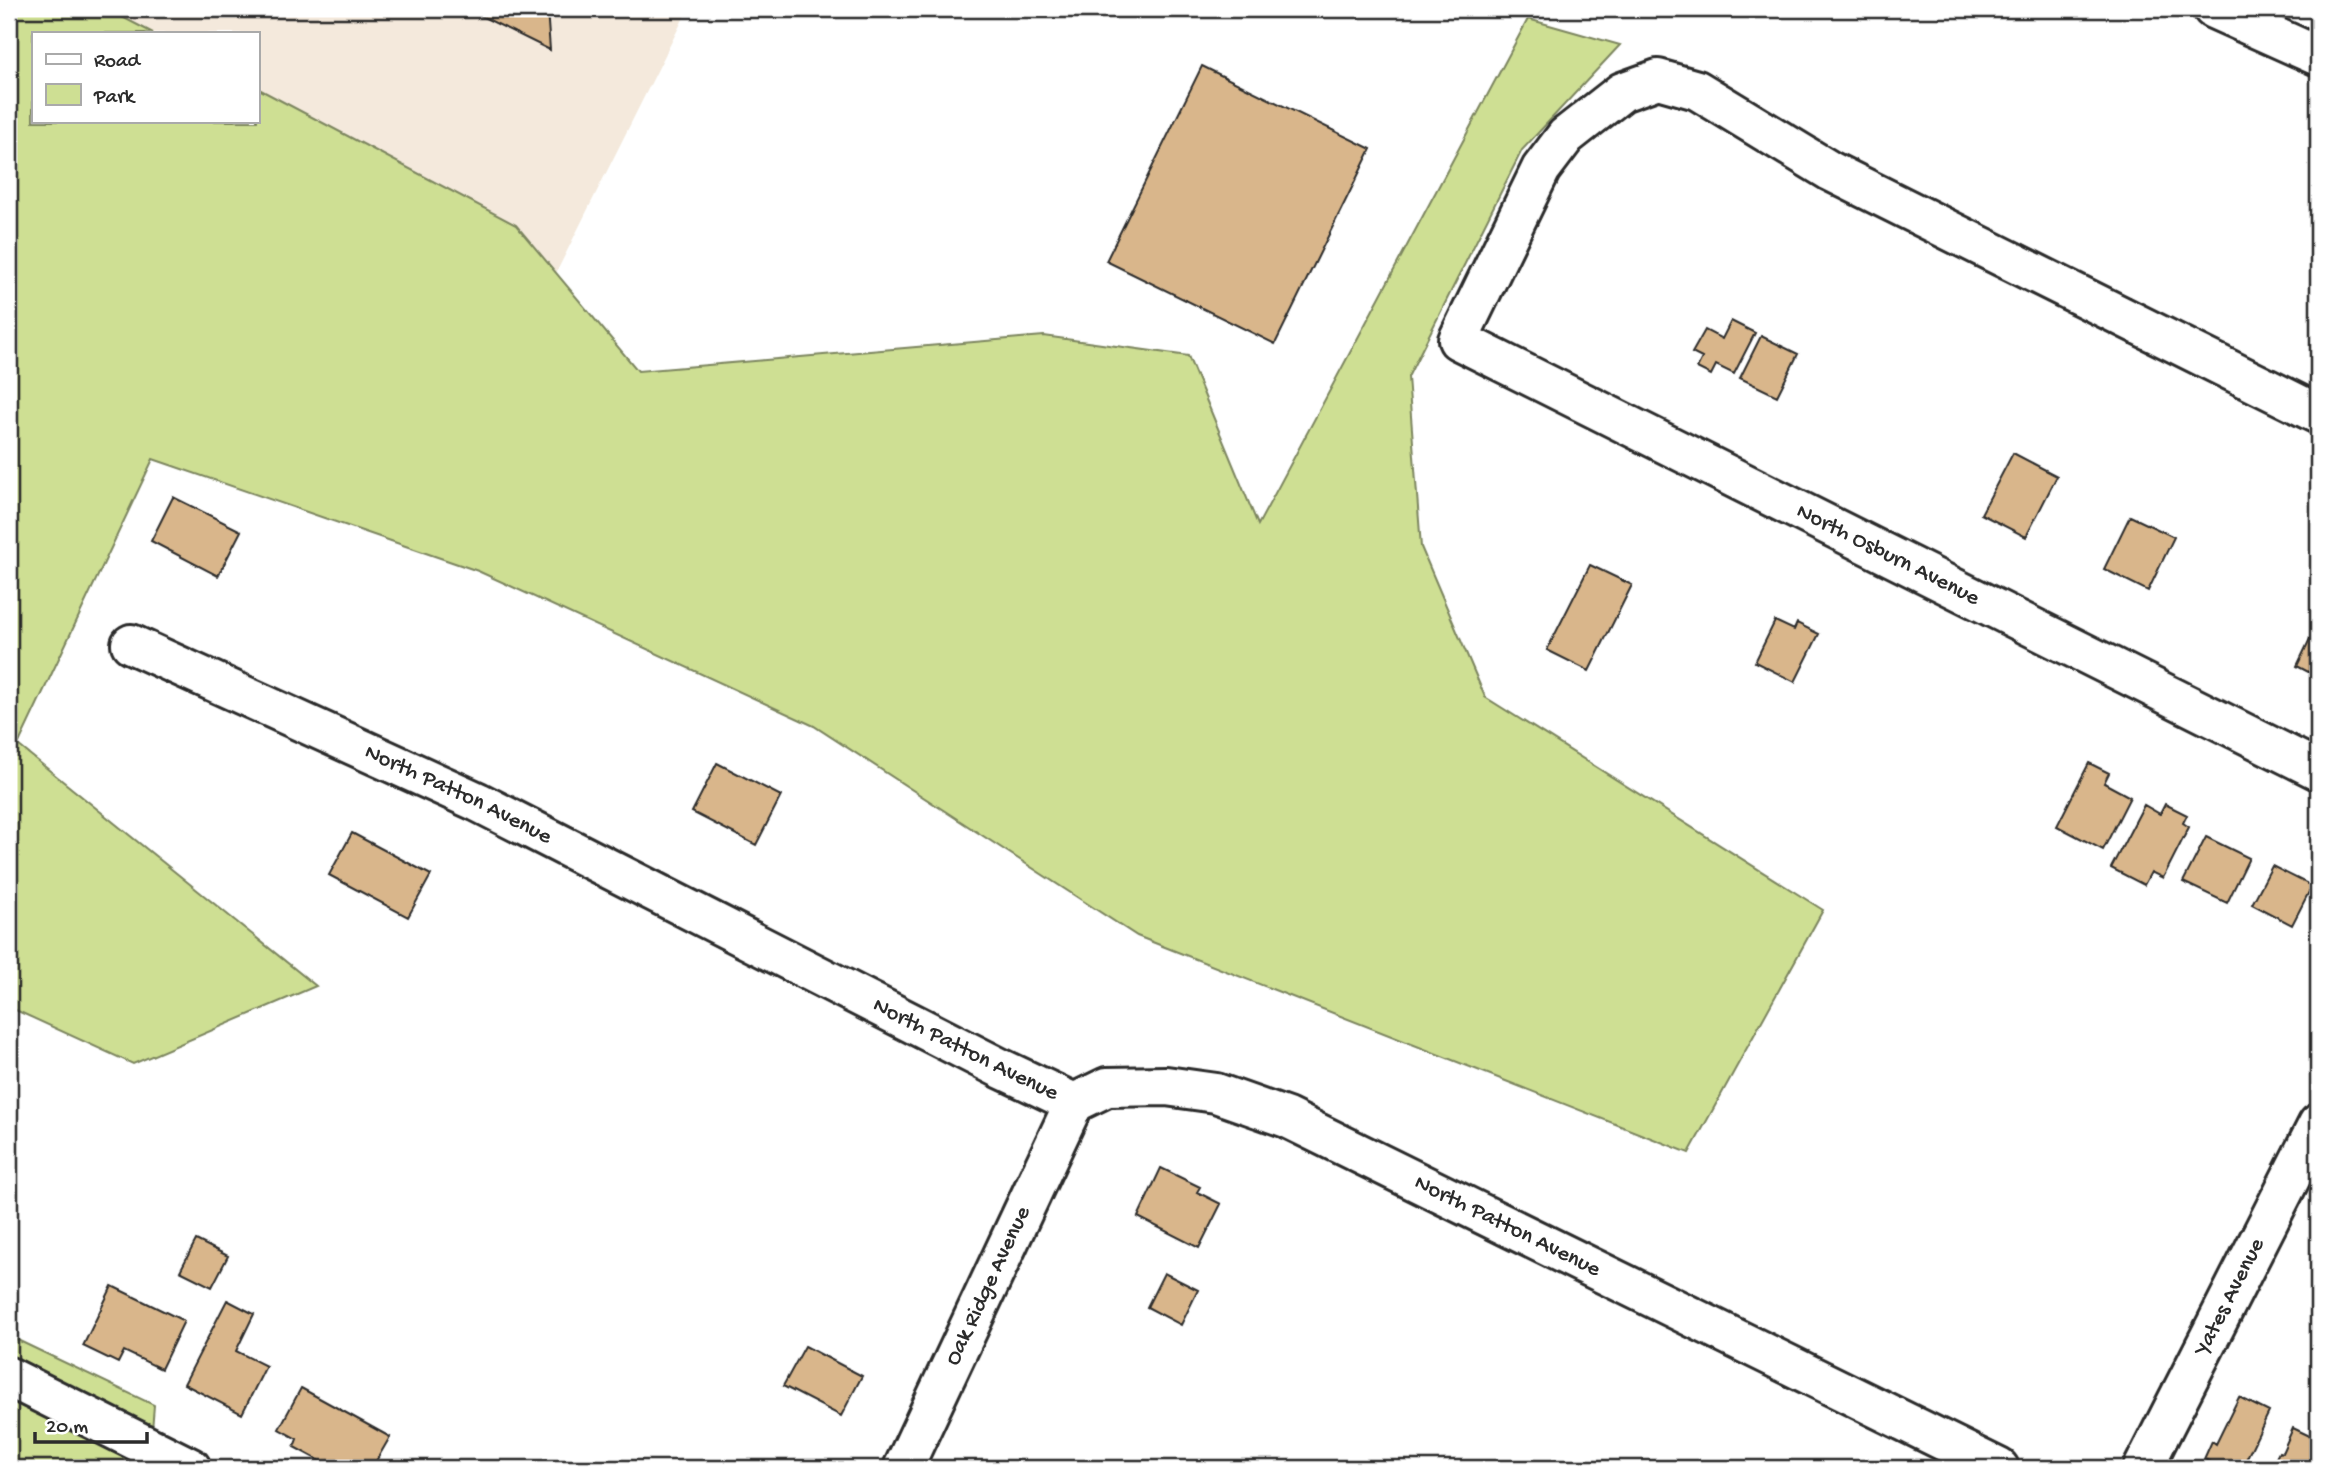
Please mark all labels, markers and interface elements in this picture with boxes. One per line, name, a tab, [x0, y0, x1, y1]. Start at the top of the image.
legend	[32, 32, 259, 122]
text: Road	[94, 50, 142, 75]
text: Park	[93, 86, 137, 111]
street label: North Osburn Avenue	[1792, 498, 1985, 613]
street label: North Patton Avenue	[360, 739, 557, 851]
street label: North Patton Avenue	[868, 992, 1064, 1108]
street label: North Patton Avenue	[1410, 1169, 1606, 1284]
street label: Oak Ridge Avenue	[939, 1201, 1038, 1370]
street label: Yates Avenue	[2188, 1233, 2272, 1362]
scale bar	[35, 1400, 147, 1444]
text: 20 m	[46, 1416, 88, 1441]

